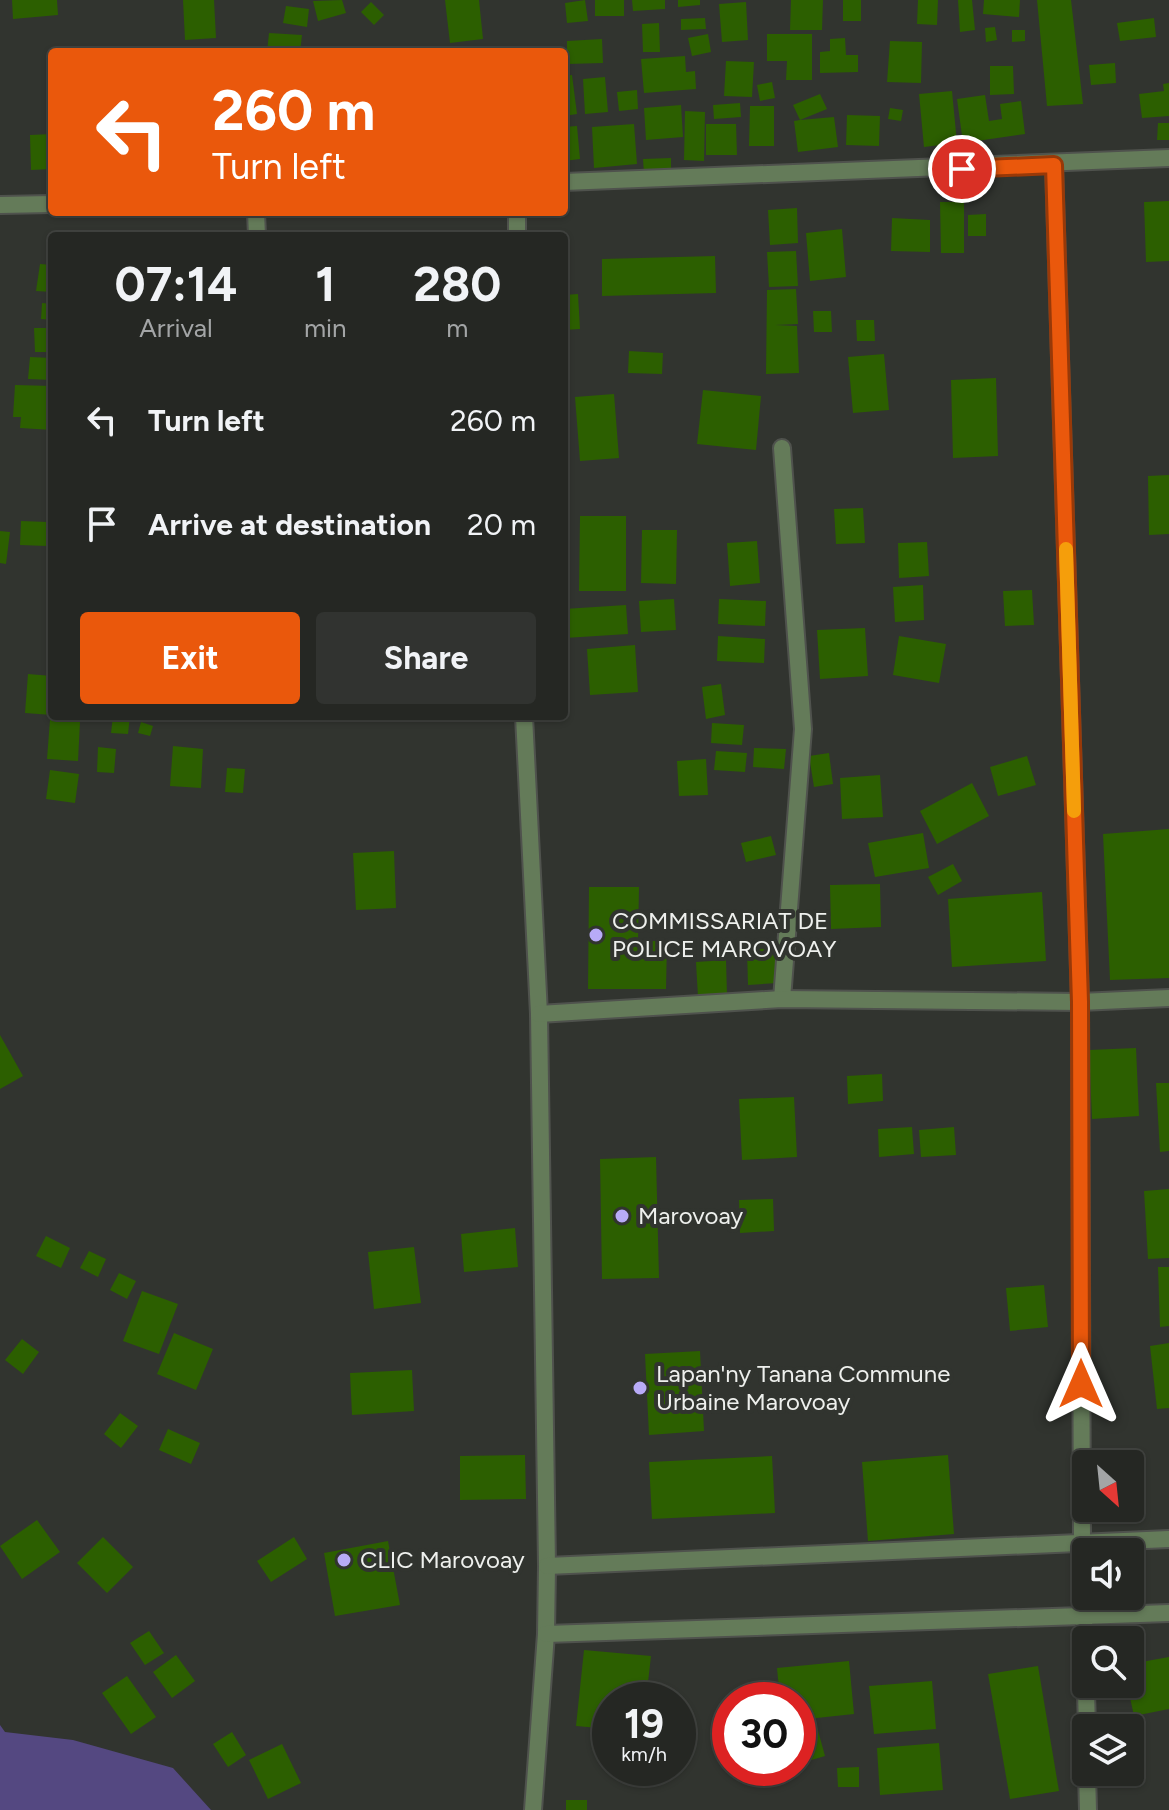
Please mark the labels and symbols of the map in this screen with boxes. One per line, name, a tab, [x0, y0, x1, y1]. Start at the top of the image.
pin	[928, 135, 996, 203]
place label: COMMISSARIAT DE POLICE MAROVOAY	[612, 906, 837, 963]
marker: COMMISSARIAT DE POLICE MAROVOAY	[587, 926, 605, 944]
place label: Marovoay	[638, 1201, 743, 1230]
marker: Marovoay	[613, 1207, 631, 1225]
position arrow	[1039, 1342, 1123, 1426]
place label: Lapan'ny Tanana Commune Urbaine Marovoay	[656, 1359, 950, 1416]
marker: Lapan'ny Tanana Commune Urbaine Marovoay	[631, 1379, 649, 1397]
north arrow	[1072, 1450, 1144, 1522]
place label: CLIC Marovoay	[360, 1545, 525, 1574]
marker: CLIC Marovoay	[335, 1551, 353, 1569]
speed limit sign: 30	[712, 1682, 816, 1786]

